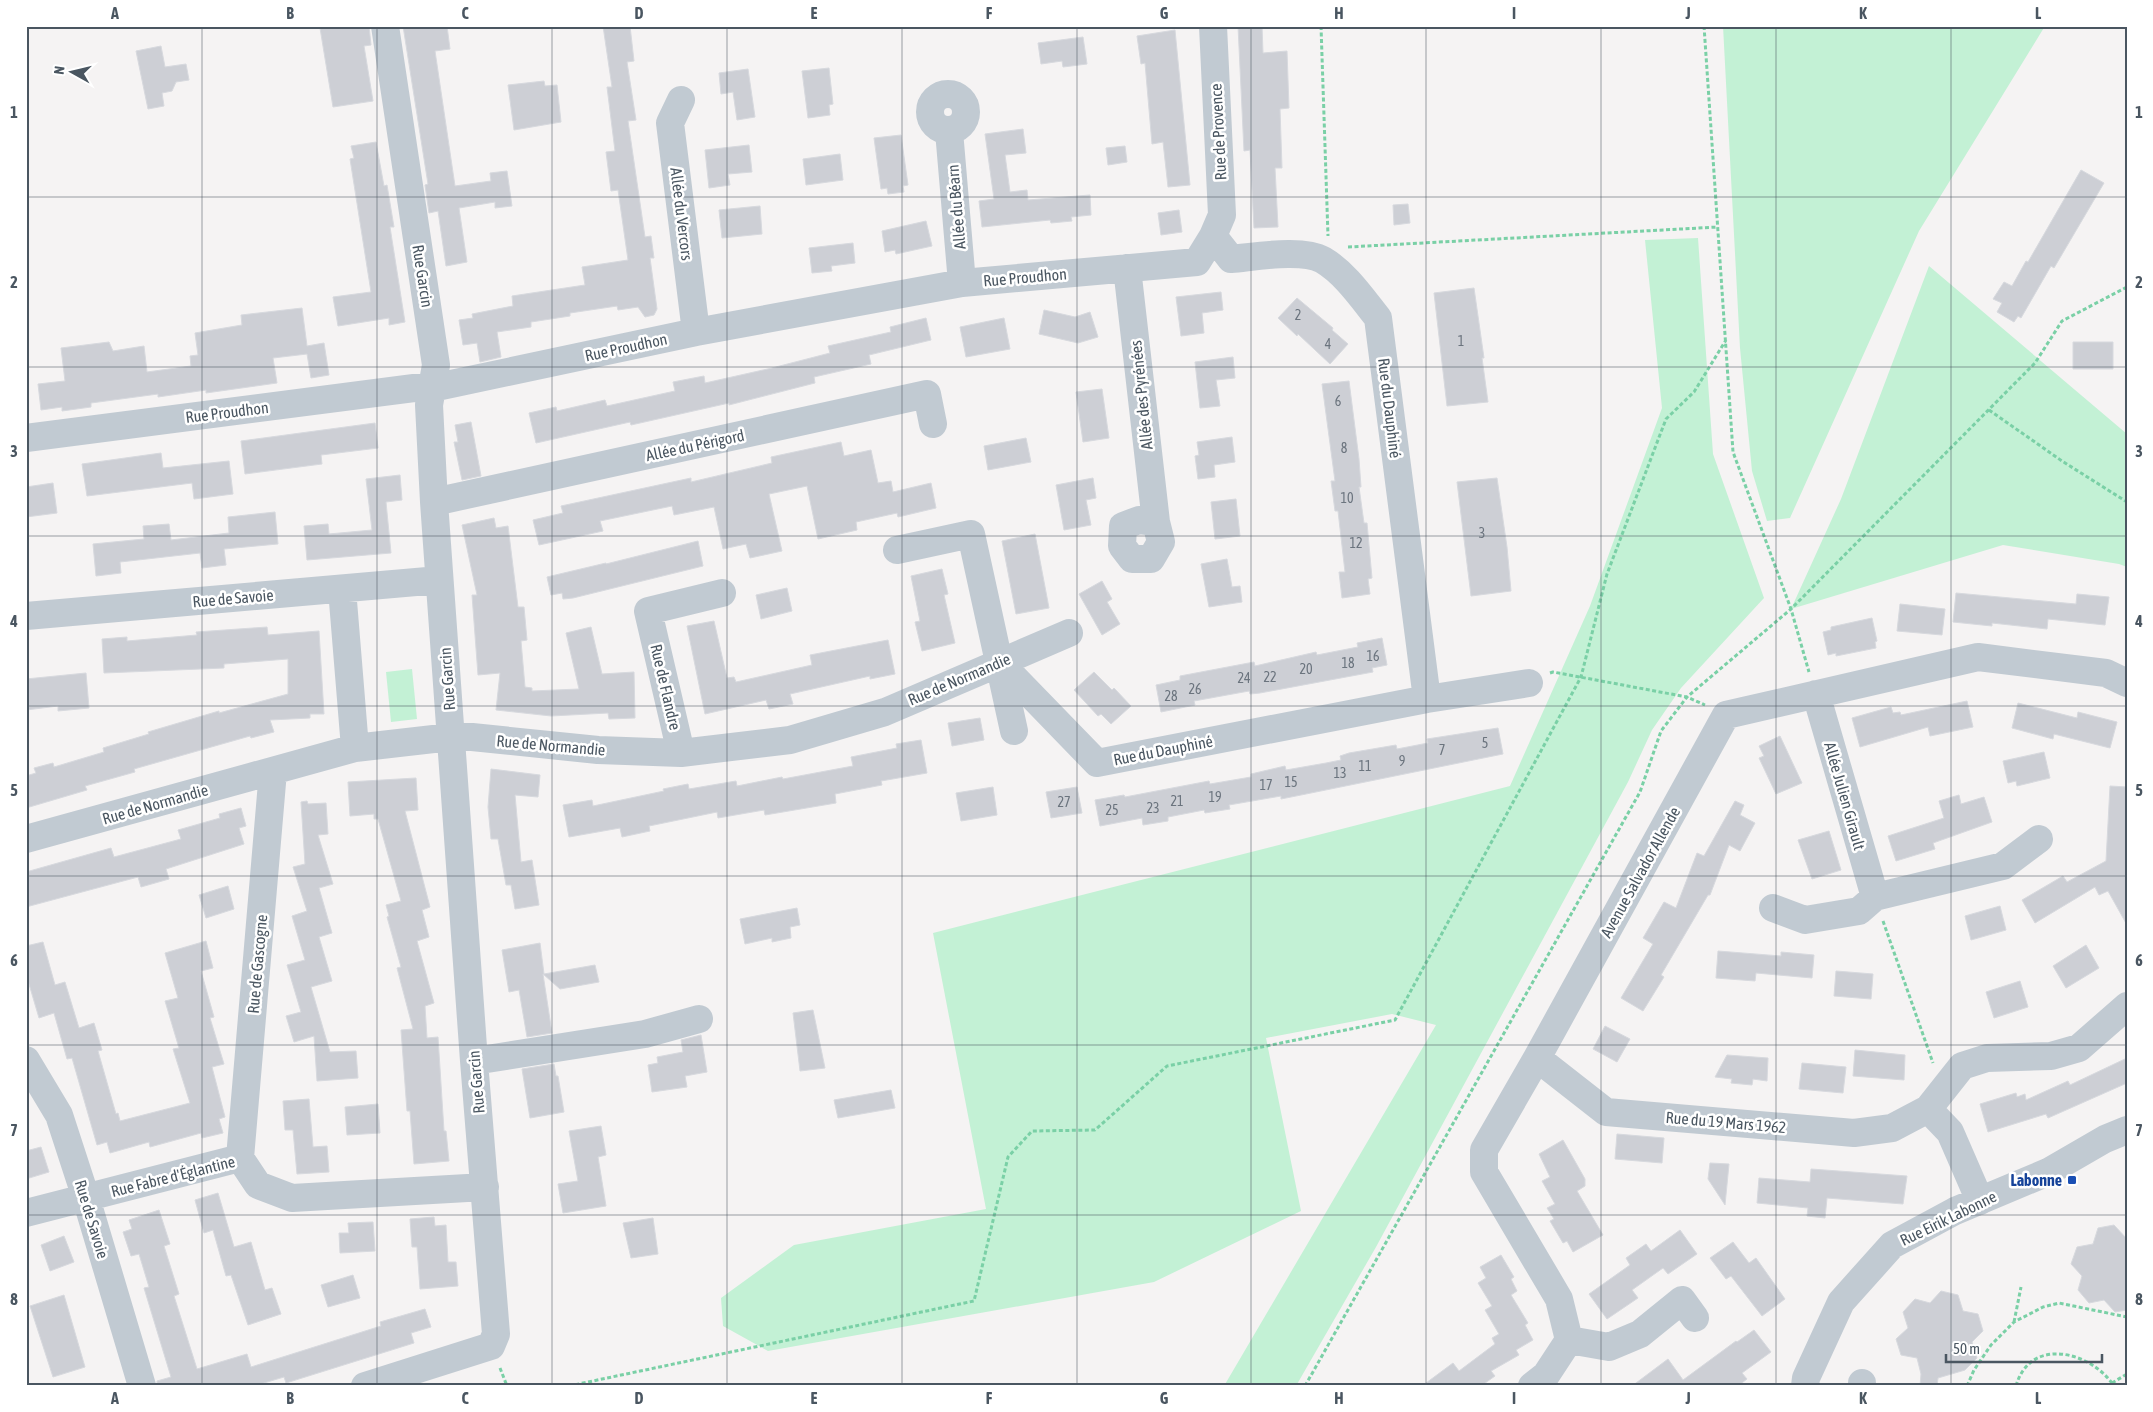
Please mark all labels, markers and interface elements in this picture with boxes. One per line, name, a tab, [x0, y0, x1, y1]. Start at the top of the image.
text: A	[110, 4, 119, 22]
text: B	[286, 4, 294, 22]
text: C	[461, 4, 469, 22]
text: D	[635, 4, 644, 22]
text: E	[811, 4, 818, 22]
text: F	[986, 4, 993, 22]
text: G	[1160, 4, 1169, 22]
text: H	[1334, 4, 1344, 22]
text: I	[1512, 4, 1516, 22]
text: J	[1684, 4, 1691, 22]
text: K	[1859, 4, 1867, 22]
text: L	[2035, 4, 2042, 22]
north arrow	[48, 48, 98, 98]
text: N	[51, 65, 68, 75]
street label: Rue de Provence	[1206, 83, 1230, 181]
text: 1	[10, 103, 18, 121]
text: 1	[2135, 103, 2143, 121]
street label: Allée du Béarn	[943, 164, 969, 250]
street label: Allée du Vercors	[667, 167, 697, 262]
street label: Rue Garcin	[409, 243, 437, 309]
street label: Rue Proudhon	[983, 264, 1067, 290]
text: 2	[10, 273, 18, 291]
text: 2	[2135, 273, 2143, 291]
house number: 2	[1295, 307, 1301, 323]
street label: Rue Proudhon	[583, 330, 669, 364]
house number: 1	[1458, 333, 1464, 349]
house number: 4	[1325, 336, 1332, 352]
street label: Allée des Pyrénées	[1126, 339, 1157, 451]
street label: Rue du Dauphiné	[1374, 357, 1405, 459]
house number: 6	[1335, 393, 1342, 409]
street label: Rue Proudhon	[184, 398, 270, 426]
street label: Allée du Périgord	[644, 426, 746, 465]
house number: 8	[1341, 440, 1348, 456]
text: 3	[10, 442, 18, 460]
text: 3	[2135, 442, 2143, 460]
house number: 10	[1340, 490, 1354, 506]
house number: 3	[1479, 525, 1485, 541]
house number: 12	[1349, 535, 1363, 551]
street label: Rue de Savoie	[192, 585, 274, 611]
text: 4	[9, 612, 18, 630]
text: 4	[2134, 612, 2143, 630]
street label: Rue de Flandre	[647, 642, 685, 732]
street label: Rue Garcin	[436, 647, 458, 711]
house number: 16	[1366, 648, 1380, 664]
street label: Rue de Normandie	[905, 649, 1013, 709]
house number: 18	[1341, 655, 1355, 671]
house number: 20	[1299, 661, 1313, 677]
house number: 22	[1263, 669, 1277, 685]
house number: 24	[1237, 670, 1251, 686]
house number: 26	[1188, 681, 1202, 697]
house number: 28	[1164, 688, 1178, 704]
street label: Rue de Normandie	[496, 731, 606, 759]
street label: Rue du Dauphiné	[1112, 732, 1214, 769]
house number: 5	[1482, 735, 1488, 751]
street label: Allée Julien Girault	[1821, 740, 1869, 852]
house number: 7	[1439, 742, 1445, 758]
house number: 9	[1399, 753, 1405, 769]
house number: 11	[1358, 758, 1372, 774]
house number: 13	[1333, 765, 1347, 781]
house number: 15	[1284, 774, 1298, 790]
house number: 17	[1259, 777, 1273, 793]
street label: Rue de Normandie	[100, 780, 210, 828]
text: 5	[10, 781, 18, 799]
text: 5	[2135, 781, 2143, 799]
house number: 19	[1208, 789, 1222, 805]
house number: 21	[1170, 793, 1184, 809]
house number: 27	[1057, 794, 1071, 810]
house number: 23	[1146, 800, 1160, 816]
house number: 25	[1105, 802, 1119, 818]
street label: Avenue Salvador Allende	[1597, 804, 1683, 940]
street label: Rue de Gascogne	[244, 914, 271, 1014]
text: 6	[10, 951, 18, 969]
text: 6	[2135, 951, 2143, 969]
street label: Rue Garcin	[464, 1050, 488, 1114]
street label: Rue du 19 Mars 1962	[1665, 1108, 1787, 1136]
text: 7	[10, 1121, 18, 1139]
text: 7	[2135, 1121, 2143, 1139]
street label: Rue Fabre d'Églantine	[109, 1152, 237, 1201]
place label: Labonne	[2010, 1171, 2062, 1189]
marker: Labonne	[2066, 1174, 2078, 1186]
street label: Rue de Savoie	[72, 1178, 112, 1260]
street label: Rue Eirik Labonne	[1897, 1187, 1999, 1249]
text: 8	[10, 1290, 18, 1308]
text: 8	[2135, 1290, 2143, 1308]
scale bar	[1946, 1332, 2102, 1364]
text: 50 m	[1953, 1340, 1980, 1357]
text: A	[110, 1389, 119, 1407]
text: B	[286, 1389, 294, 1407]
text: C	[461, 1389, 469, 1407]
text: D	[635, 1389, 644, 1407]
text: E	[811, 1389, 818, 1407]
text: F	[986, 1389, 993, 1407]
text: G	[1160, 1389, 1169, 1407]
text: H	[1334, 1389, 1344, 1407]
text: I	[1512, 1389, 1516, 1407]
text: J	[1684, 1389, 1691, 1407]
text: K	[1859, 1389, 1867, 1407]
text: L	[2035, 1389, 2042, 1407]

